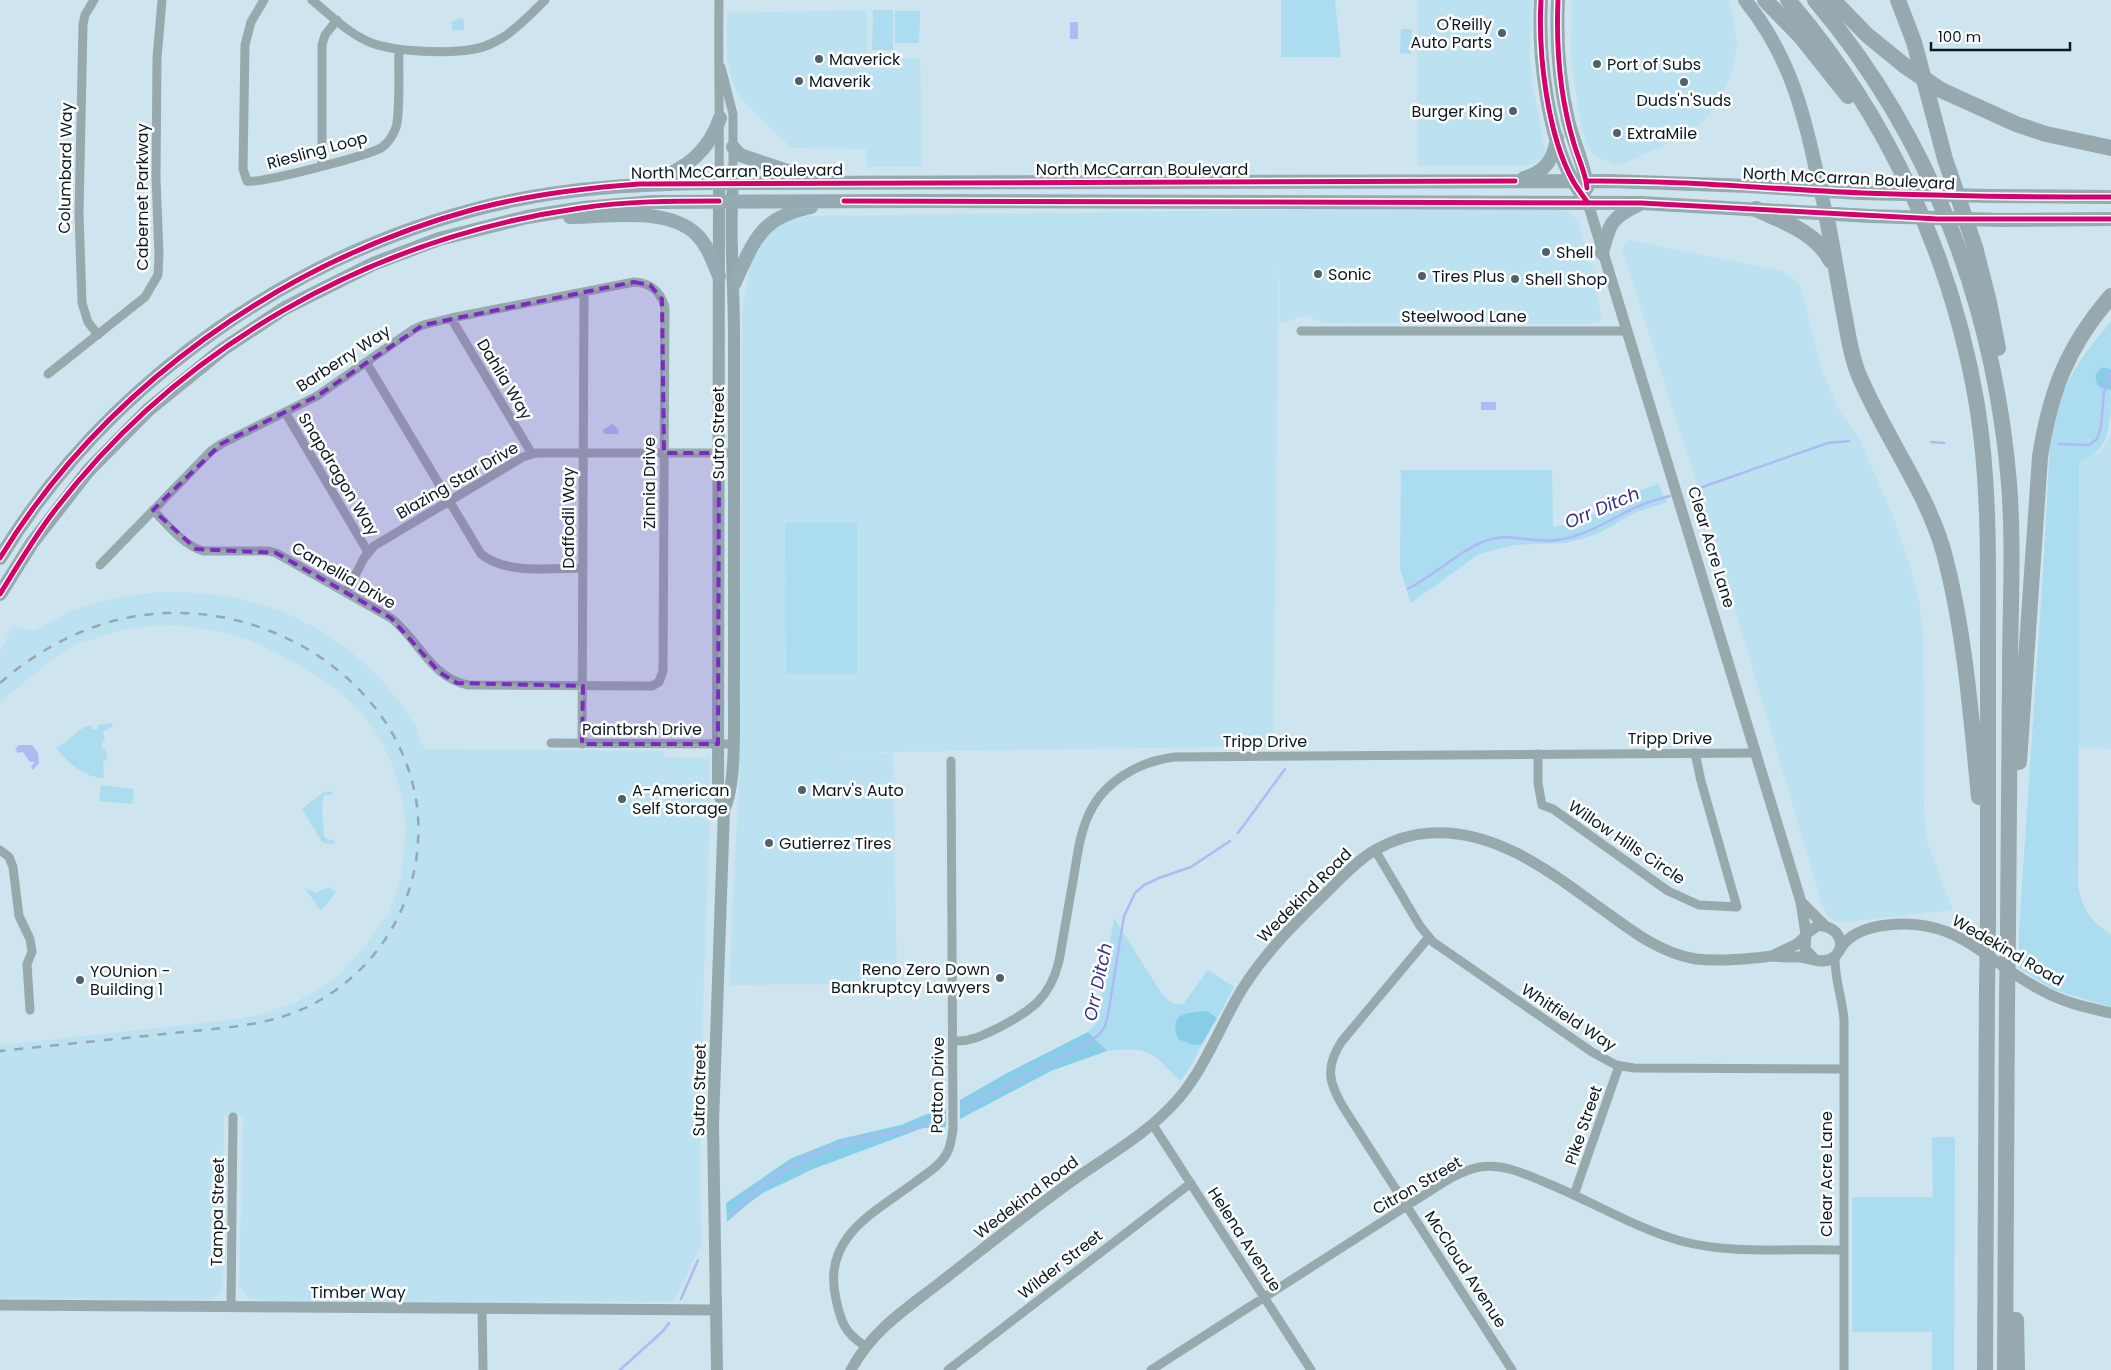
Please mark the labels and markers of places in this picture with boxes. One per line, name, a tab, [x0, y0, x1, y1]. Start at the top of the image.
place label: O'Reilly Auto Parts	[1410, 13, 1492, 54]
marker: O'Reilly Auto Parts	[1496, 27, 1508, 39]
place label: Maverick	[829, 48, 901, 71]
marker: Maverick	[813, 53, 825, 65]
place label: Port of Subs	[1607, 53, 1701, 76]
marker: Port of Subs	[1591, 58, 1603, 70]
place label: Maverik	[809, 70, 871, 93]
marker: Maverik	[793, 75, 805, 87]
marker: Duds'n'Suds	[1678, 76, 1690, 88]
place label: Duds'n'Suds	[1637, 89, 1731, 112]
place label: Burger King	[1411, 100, 1503, 123]
marker: Burger King	[1507, 105, 1519, 117]
place label: ExtraMile	[1627, 122, 1697, 145]
marker: ExtraMile	[1611, 127, 1623, 139]
place label: Shell	[1556, 241, 1593, 264]
marker: Shell	[1540, 246, 1552, 258]
place label: Sonic	[1328, 263, 1372, 286]
place label: Tires Plus	[1432, 265, 1505, 288]
marker: Sonic	[1312, 268, 1324, 280]
place label: Shell Shop	[1525, 268, 1608, 291]
marker: Tires Plus	[1416, 270, 1428, 282]
marker: Shell Shop	[1509, 273, 1521, 285]
place label: A-American Self Storage	[632, 779, 729, 820]
place label: Marv's Auto	[812, 779, 904, 802]
marker: Marv's Auto	[796, 784, 808, 796]
marker: A-American Self Storage	[616, 793, 628, 805]
place label: Gutierrez Tires	[779, 832, 892, 855]
marker: Gutierrez Tires	[763, 837, 775, 849]
place label: Reno Zero Down Bankruptcy Lawyers	[831, 958, 990, 999]
place label: YOUnion - Building 1	[90, 960, 170, 1001]
marker: Reno Zero Down Bankruptcy Lawyers	[994, 972, 1006, 984]
marker: YOUnion - Building 1	[74, 974, 86, 986]

